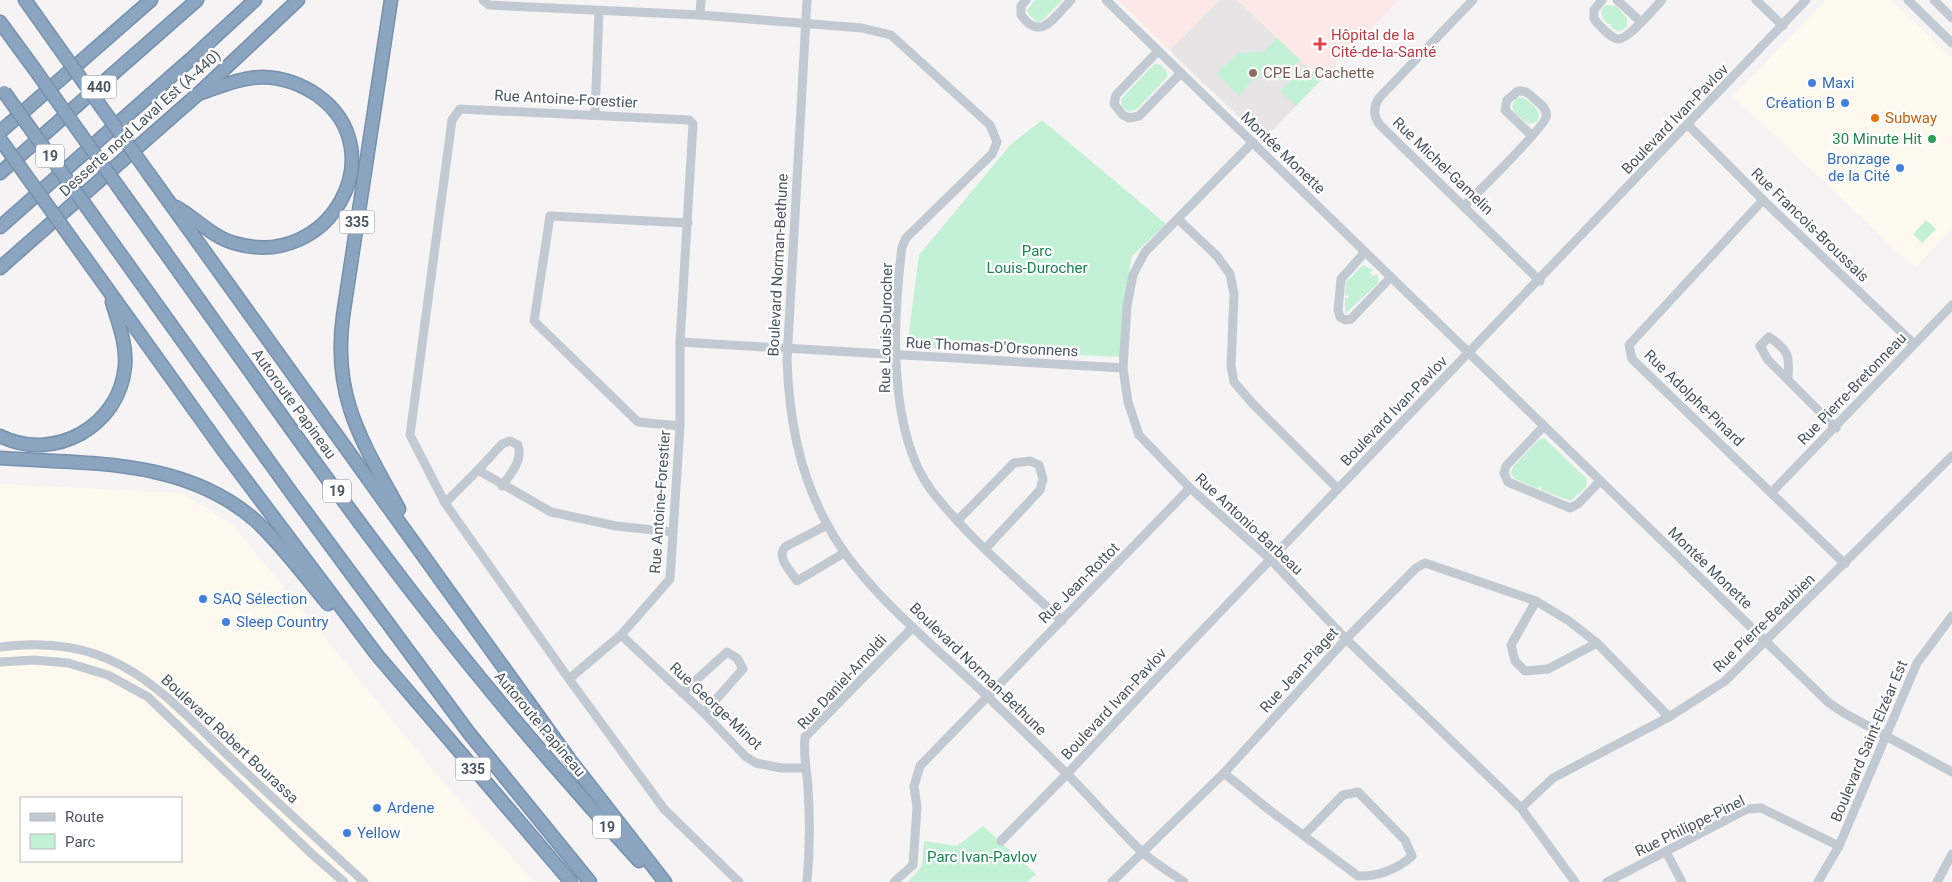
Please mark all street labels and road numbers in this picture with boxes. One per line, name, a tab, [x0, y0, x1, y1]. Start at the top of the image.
street label: Desserte nord Laval Est (A-440)	[56, 46, 224, 200]
street label: Boulevard Ivan-Pavlov	[1618, 60, 1732, 178]
road number: 440	[82, 75, 116, 98]
street label: Rue Antoine-Forestier	[494, 86, 638, 112]
street label: Montée Monette	[1237, 108, 1329, 198]
street label: Rue Michel-Gamelin	[1389, 113, 1497, 219]
road number: 19	[36, 144, 64, 168]
street label: Rue Francois-Broussais	[1747, 164, 1873, 286]
street label: Boulevard Norman-Bethune	[764, 173, 792, 357]
road number: 335	[340, 210, 374, 233]
street label: Rue Louis-Durocher	[876, 263, 896, 393]
street label: Rue Pierre-Bretonneau	[1794, 329, 1910, 449]
street label: Rue Thomas-D'Orsonnens	[905, 333, 1079, 361]
street label: Autoroute Papineau	[248, 345, 340, 463]
street label: Rue Adolphe-Pinard	[1640, 346, 1748, 450]
street label: Boulevard Ivan-Pavlov	[1337, 352, 1451, 470]
street label: Rue Antoine-Forestier	[646, 430, 674, 574]
street label: Rue Antonio-Barbeau	[1191, 469, 1307, 579]
road number: 19	[323, 480, 351, 502]
street label: Montée Monette	[1664, 523, 1756, 613]
street label: Rue Jean-Rottot	[1035, 539, 1123, 627]
street label: Rue Pierre-Beaubien	[1709, 570, 1819, 676]
street label: Boulevard Norman-Bethune	[906, 599, 1050, 739]
street label: Rue Jean-Piaget	[1256, 624, 1342, 716]
street label: Rue Daniel-Arnoldi	[794, 631, 890, 733]
street label: Boulevard Ivan-Pavlov	[1058, 644, 1170, 764]
street label: Boulevard Saint-Elzéar Est	[1827, 657, 1911, 824]
street label: Rue George-Minot	[666, 659, 766, 754]
street label: Autoroute Papineau	[491, 668, 589, 780]
street label: Boulevard Robert Bourassa	[158, 671, 302, 807]
road number: 335	[456, 758, 490, 781]
street label: Rue Philippe-Pinel	[1632, 792, 1748, 860]
road number: 19	[593, 816, 621, 839]

